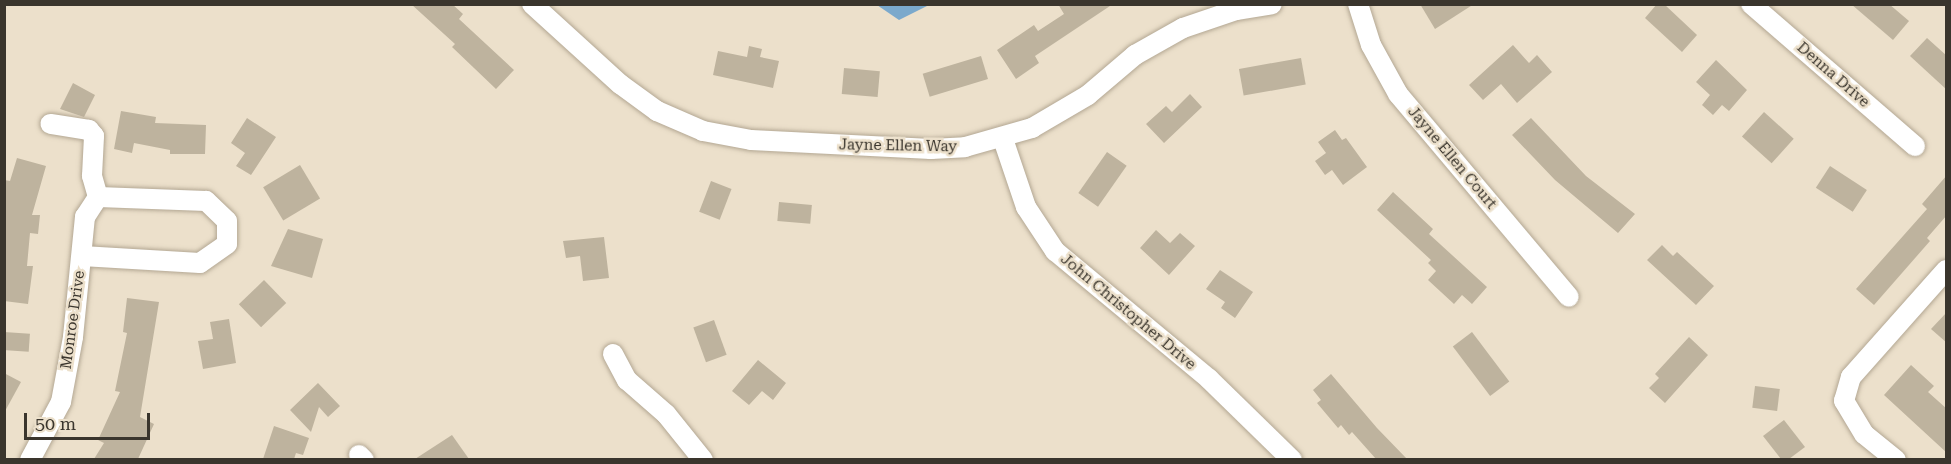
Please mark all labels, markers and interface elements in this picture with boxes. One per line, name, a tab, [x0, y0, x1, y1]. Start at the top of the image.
street label: Denna Drive	[1793, 39, 1873, 111]
street label: Jayne Ellen Court	[1404, 103, 1500, 213]
street label: Jayne Ellen Way	[839, 136, 957, 156]
street label: John Christopher Drive	[1057, 250, 1199, 374]
street label: Monroe Drive	[57, 270, 89, 370]
scale bar	[27, 401, 153, 439]
text: 50 m	[35, 413, 76, 434]

